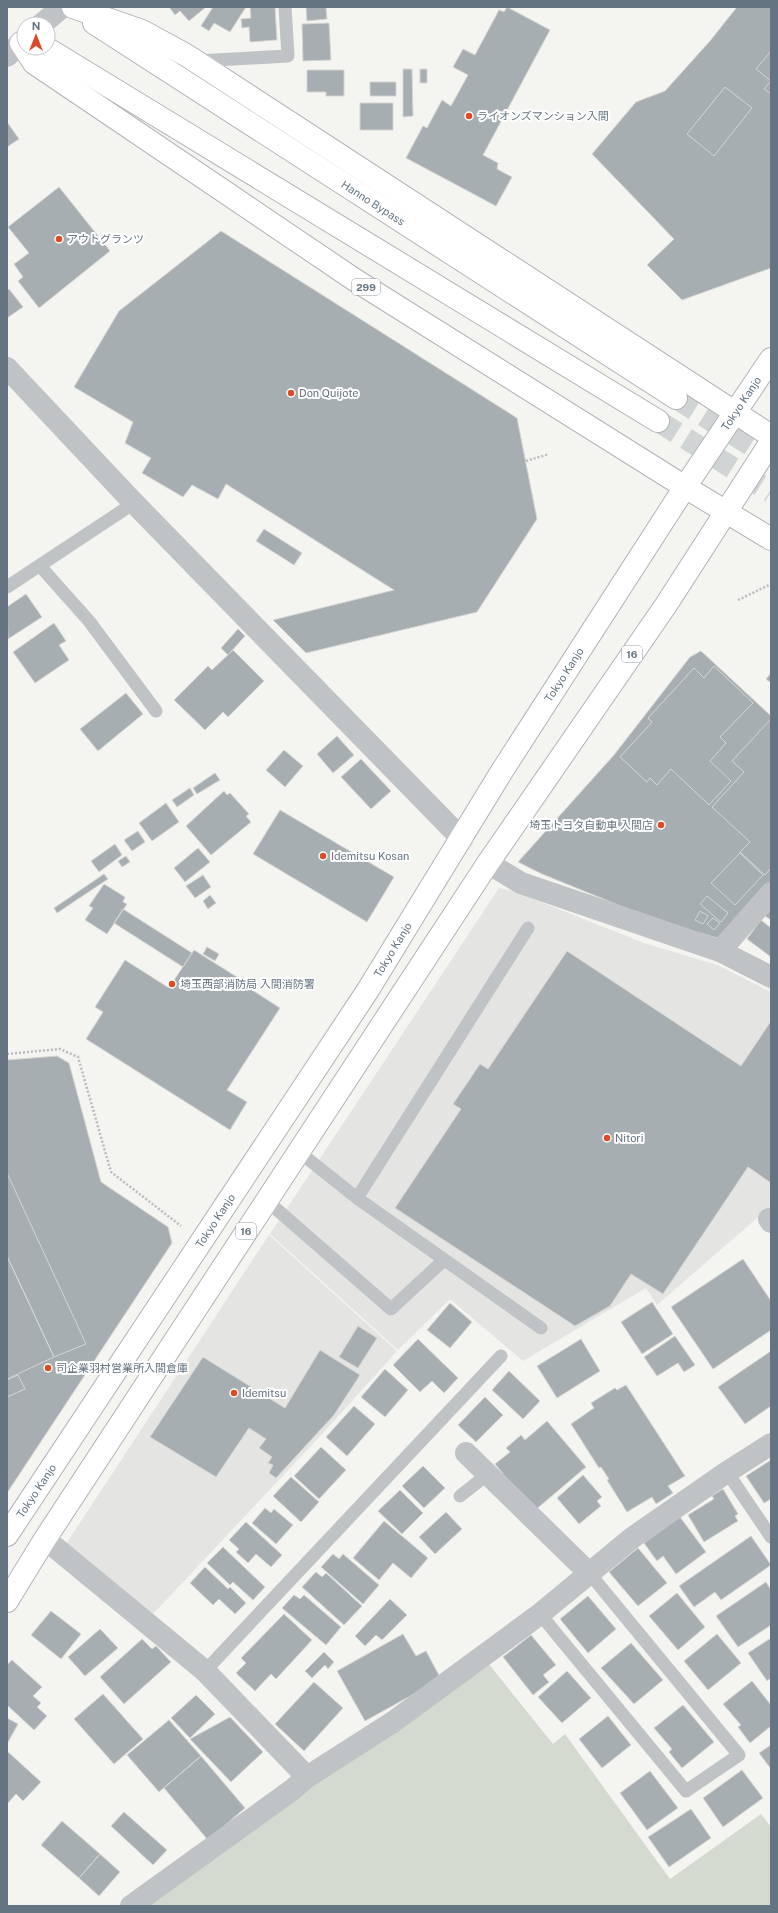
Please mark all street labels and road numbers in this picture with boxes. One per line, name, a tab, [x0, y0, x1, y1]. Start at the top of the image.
street label: Hanno Bypass	[339, 178, 407, 228]
road number: 299	[352, 279, 380, 295]
street label: Tokyo Kanjo	[719, 374, 763, 432]
street label: Tokyo Kanjo	[542, 645, 586, 704]
road number: 16	[622, 646, 642, 662]
street label: Tokyo Kanjo	[371, 920, 414, 979]
street label: Tokyo Kanjo	[193, 1192, 237, 1250]
road number: 16	[236, 1223, 256, 1239]
street label: Tokyo Kanjo	[14, 1462, 58, 1520]

